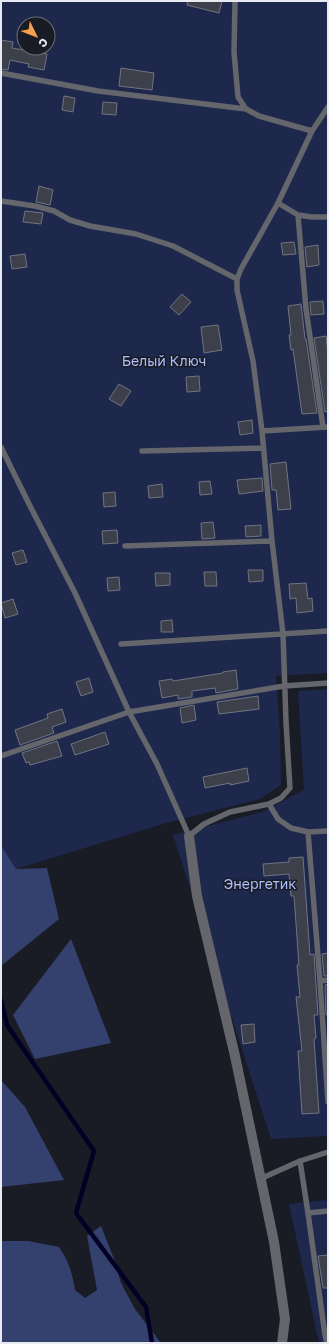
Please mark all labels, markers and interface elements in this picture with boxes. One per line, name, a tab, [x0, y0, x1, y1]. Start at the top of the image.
north arrow	[16, 16, 56, 56]
text: С	[36, 36, 51, 51]
park label: Белый Ключ	[122, 352, 206, 369]
park label: Энергетик	[224, 875, 296, 892]

